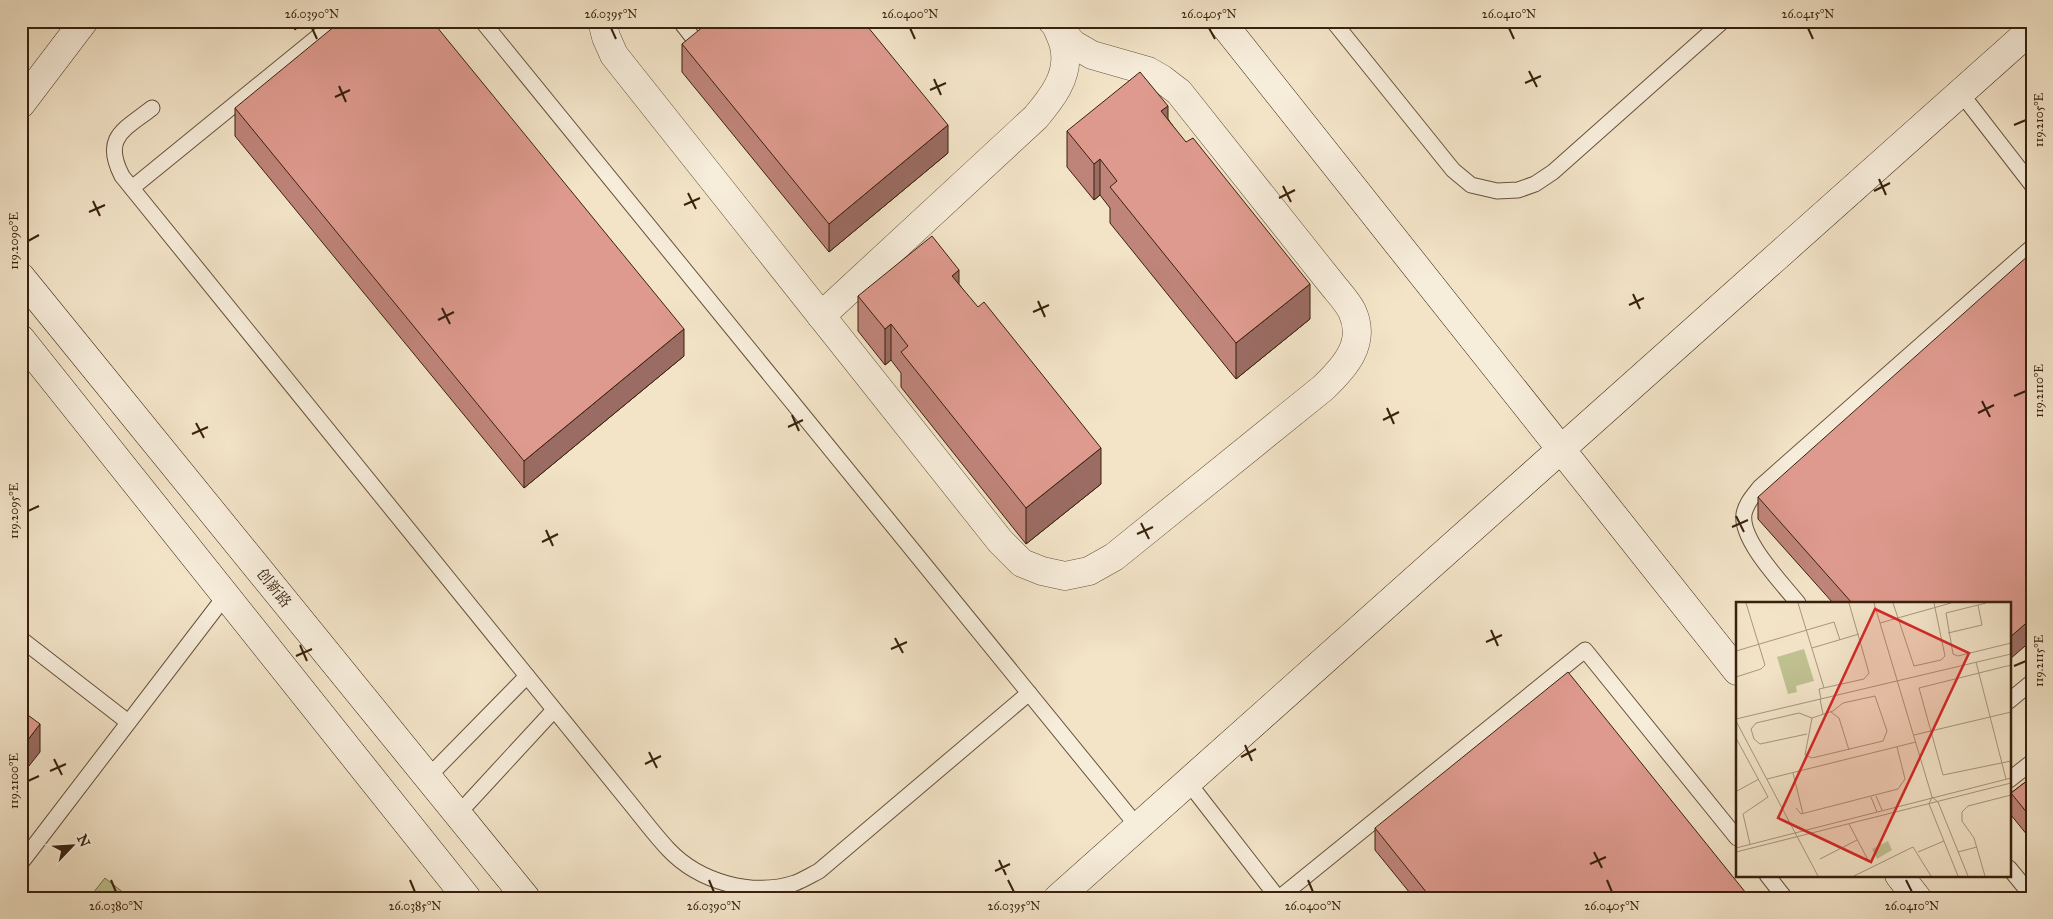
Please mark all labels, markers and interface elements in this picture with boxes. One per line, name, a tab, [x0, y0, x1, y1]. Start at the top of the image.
text: 26.0390°N	[285, 7, 339, 21]
text: 26.0395°N	[585, 7, 637, 21]
text: 26.0400°N	[882, 7, 938, 21]
text: 26.0405°N	[1181, 7, 1237, 21]
text: 26.0410°N	[1482, 7, 1536, 21]
text: 26.0415°N	[1782, 7, 1835, 21]
text: 119.2105°E	[2032, 92, 2046, 147]
text: 119.2090°E	[7, 212, 21, 270]
text: 119.2110°E	[2032, 364, 2046, 418]
text: 119.2095°E	[7, 483, 21, 539]
street label: 创新路	[253, 565, 295, 611]
inset map	[1736, 602, 2010, 876]
text: 119.2115°E	[2032, 635, 2046, 687]
text: 119.2100°E	[7, 753, 21, 809]
north arrow	[48, 822, 98, 872]
text: N	[73, 832, 94, 850]
text: 26.0380°N	[89, 899, 143, 913]
text: 26.0385°N	[389, 899, 441, 913]
text: 26.0390°N	[687, 899, 741, 913]
text: 26.0395°N	[988, 899, 1040, 913]
text: 26.0400°N	[1285, 899, 1341, 913]
text: 26.0405°N	[1584, 899, 1640, 913]
text: 26.0410°N	[1885, 899, 1939, 913]

